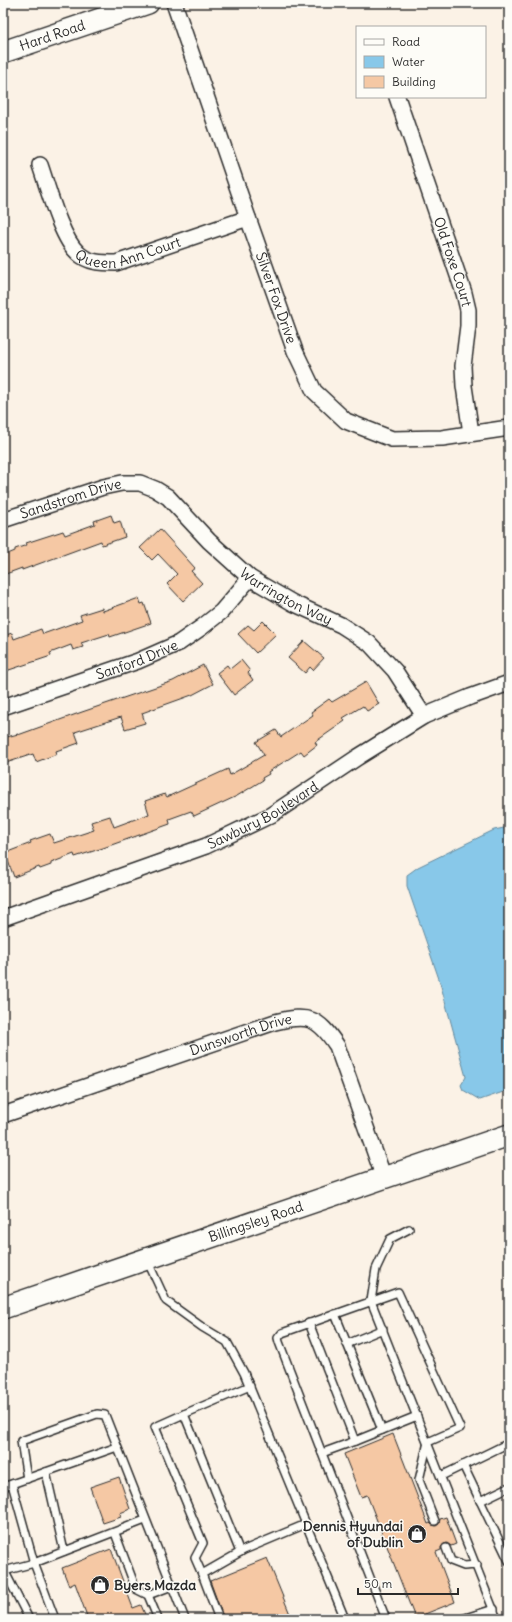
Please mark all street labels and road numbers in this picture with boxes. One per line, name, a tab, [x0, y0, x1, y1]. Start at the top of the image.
street label: Hard Road	[17, 16, 87, 55]
street label: Old Foxe Court	[430, 215, 476, 309]
street label: Queen Ann Court	[71, 233, 183, 272]
street label: Silver Fox Drive	[252, 250, 301, 346]
street label: Sandstrom Drive	[18, 474, 123, 523]
street label: Warrington Way	[236, 564, 335, 629]
street label: Sanford Drive	[94, 636, 181, 684]
street label: Sawbury Boulevard	[204, 777, 322, 853]
street label: Dunsworth Drive	[187, 1010, 293, 1060]
street label: Billingsley Road	[206, 1197, 305, 1246]

